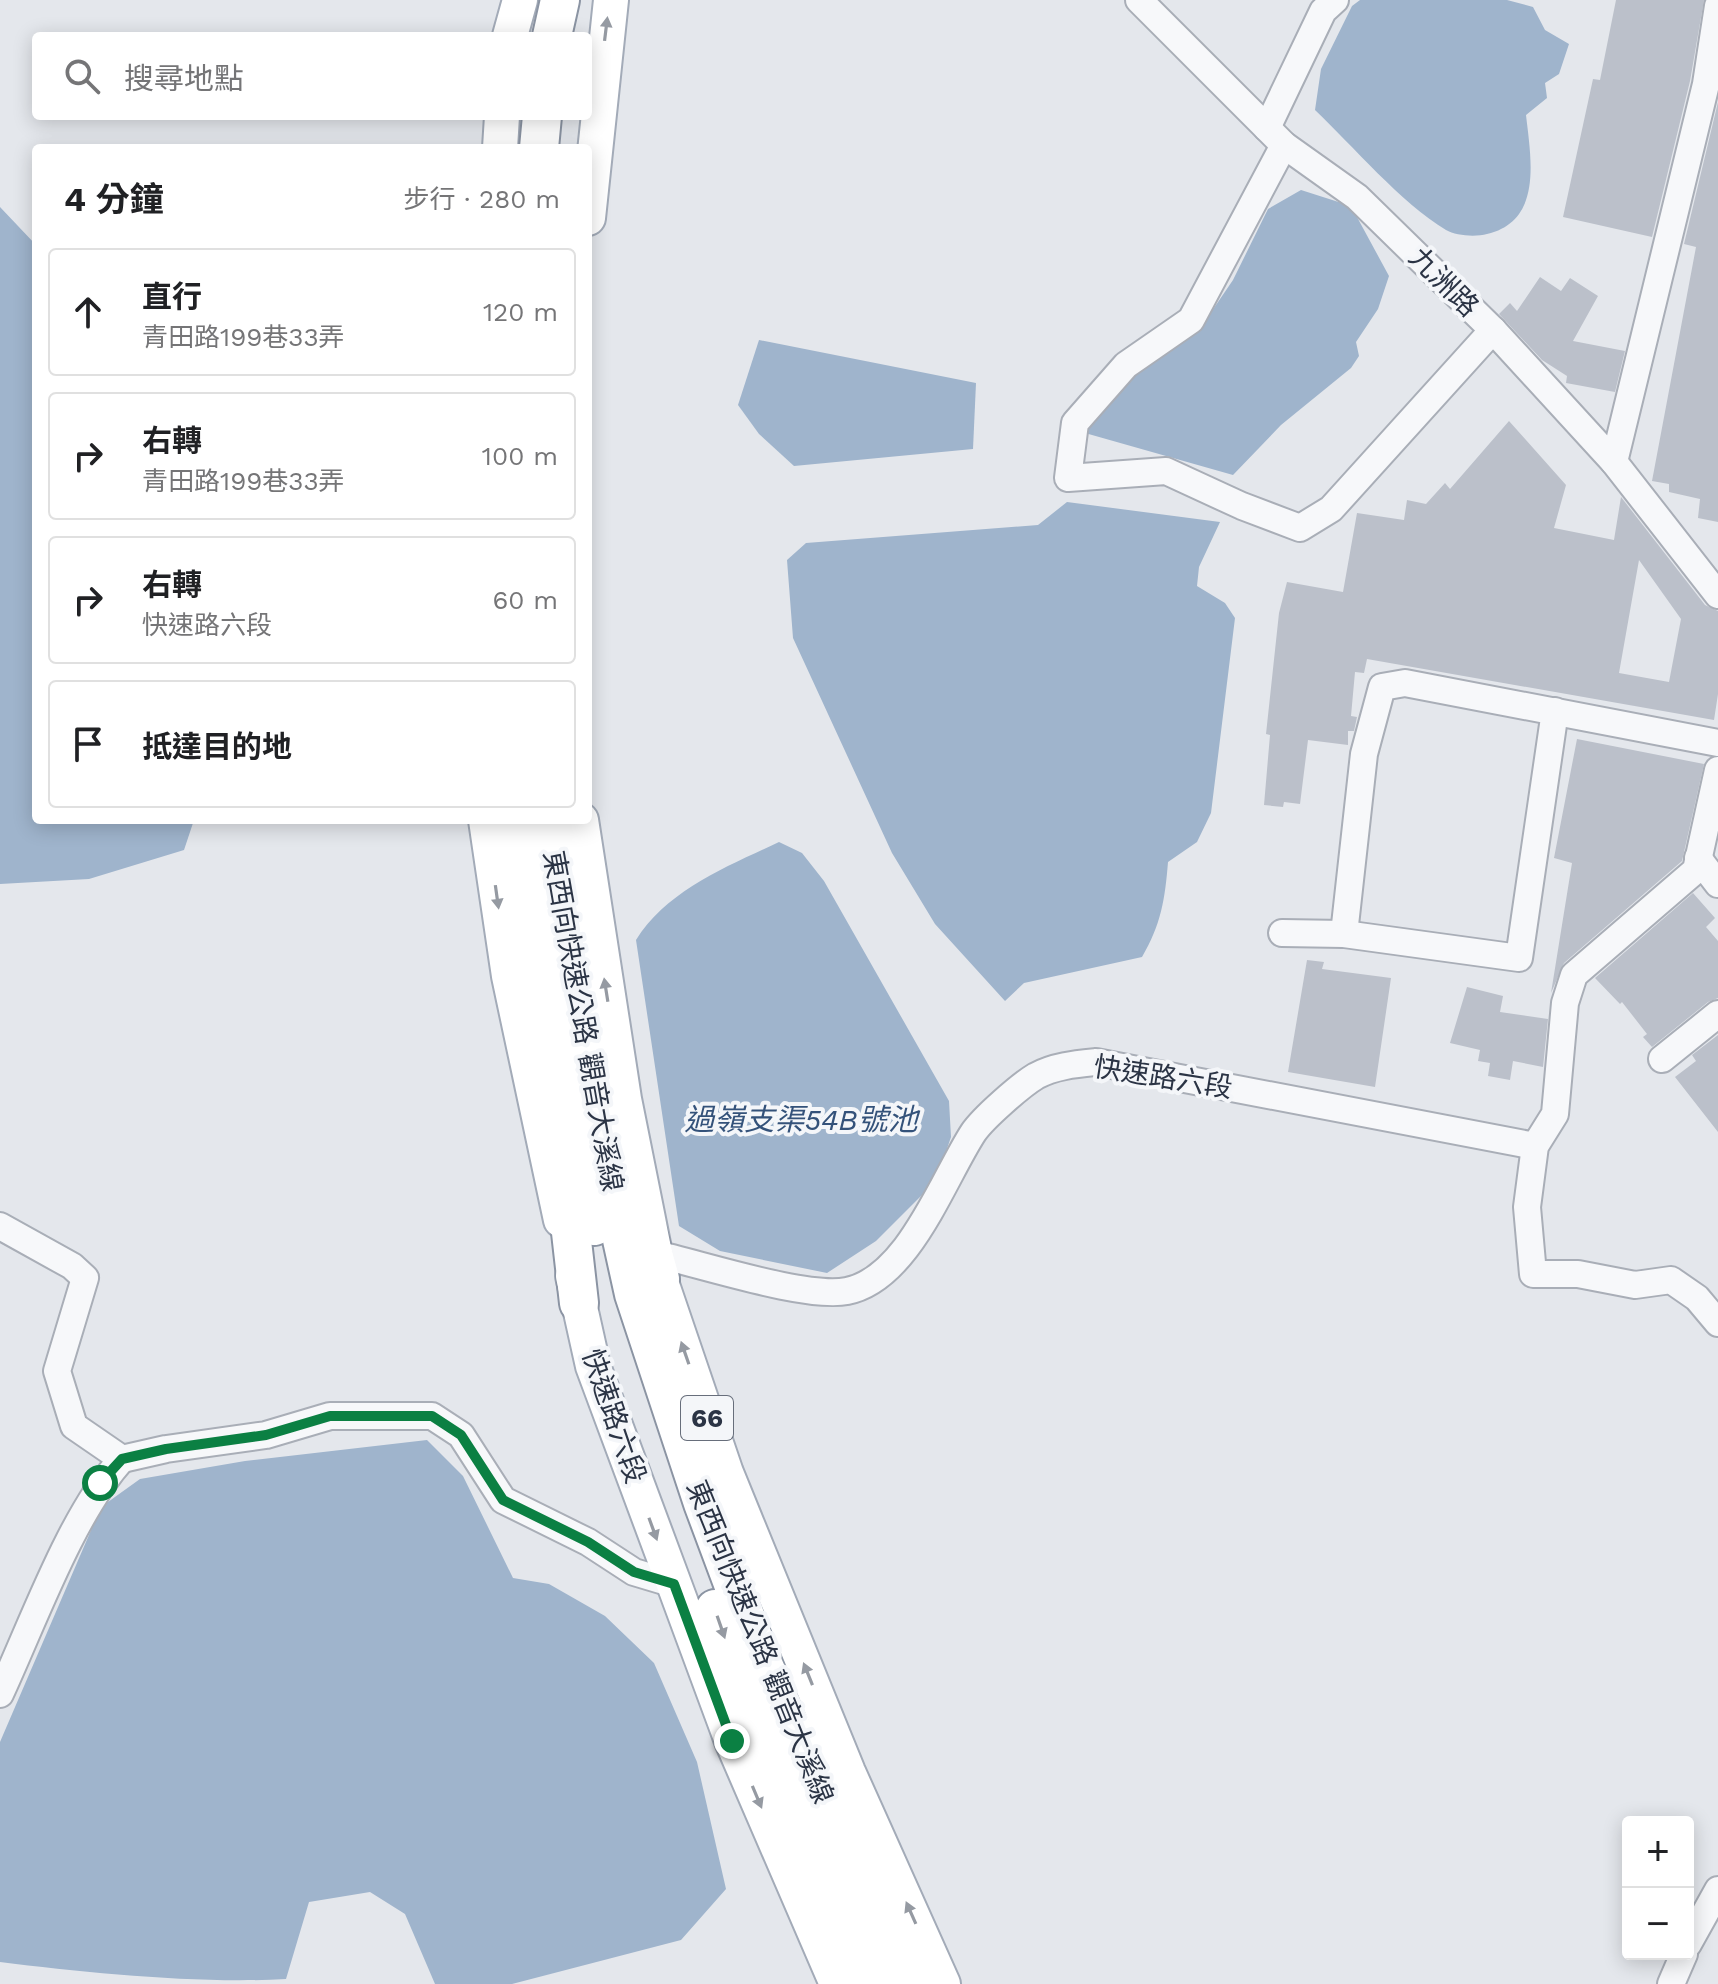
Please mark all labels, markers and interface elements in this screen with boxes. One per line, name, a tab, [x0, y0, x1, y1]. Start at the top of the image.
one-way arrow	[600, 16, 613, 41]
search box	[32, 32, 592, 120]
icon: search	[60, 54, 104, 98]
text: 搜尋地點	[124, 61, 244, 96]
text: 4 分鐘	[64, 179, 164, 219]
text: 步行 · 280 m	[403, 184, 560, 214]
street label: 九洲路	[1403, 241, 1485, 323]
text: 直行	[142, 279, 202, 314]
icon: ahead	[66, 290, 110, 334]
text: 120 m	[483, 297, 558, 327]
text: 青田路199巷33弄	[142, 322, 345, 352]
text: 右轉	[142, 423, 202, 458]
icon: right	[66, 434, 110, 478]
text: 100 m	[482, 441, 558, 471]
text: 青田路199巷33弄	[142, 466, 345, 496]
text: 右轉	[142, 567, 202, 602]
icon: right	[66, 578, 110, 622]
text: 60 m	[492, 585, 558, 615]
text: 快速路六段	[142, 610, 272, 640]
icon: arrive	[66, 722, 110, 766]
text: 抵達目的地	[142, 729, 292, 764]
street label: 東西向快速公路 觀音大溪線	[537, 848, 629, 1194]
one-way arrow	[491, 885, 504, 910]
one-way arrow	[599, 977, 612, 1002]
street label: 快速路六段	[1091, 1050, 1235, 1104]
water label: 過嶺支渠54B號池	[684, 1102, 921, 1137]
one-way arrow	[679, 1341, 691, 1365]
street label: 快速路六段	[576, 1344, 652, 1488]
road number: 66	[681, 1396, 733, 1440]
route start	[82, 1465, 118, 1501]
street label: 東西向快速公路 觀音大溪線	[680, 1476, 840, 1808]
one-way arrow	[647, 1517, 660, 1541]
one-way arrow	[716, 1615, 728, 1639]
one-way arrow	[801, 1662, 814, 1686]
route end	[714, 1723, 750, 1759]
one-way arrow	[750, 1785, 763, 1809]
map controls	[1622, 1816, 1694, 1960]
button: +	[1622, 1816, 1694, 1888]
button: −	[1622, 1888, 1694, 1960]
one-way arrow	[904, 1901, 918, 1925]

